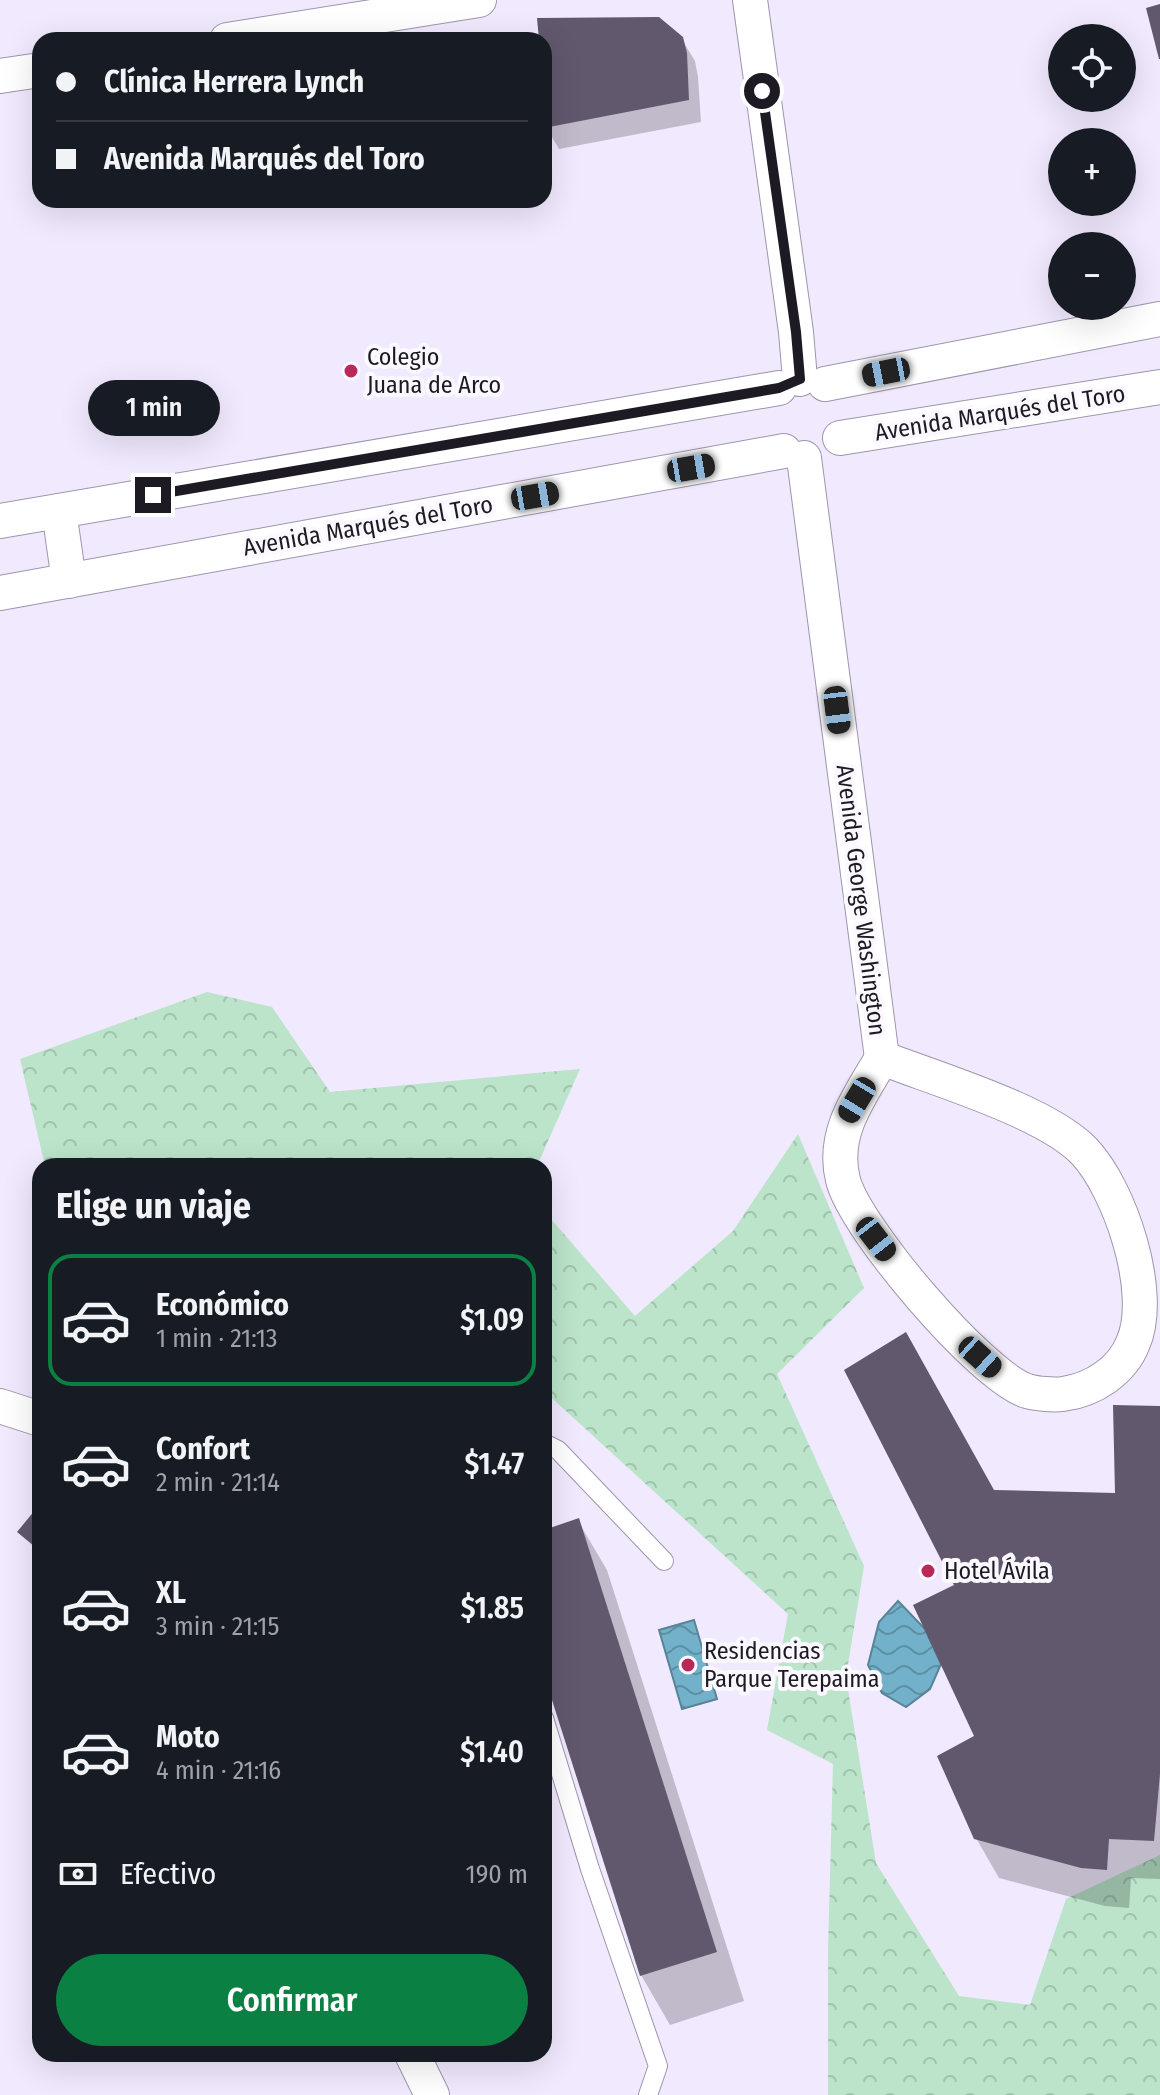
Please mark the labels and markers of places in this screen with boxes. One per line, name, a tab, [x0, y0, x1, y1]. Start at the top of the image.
place label: Colegio Juana de Arco	[367, 343, 501, 399]
marker: Colegio Juana de Arco	[342, 362, 360, 380]
place label: Hotel Ávila	[944, 1556, 1050, 1585]
marker: Hotel Ávila	[919, 1562, 937, 1580]
place label: Residencias Parque Terepaima	[704, 1637, 879, 1693]
marker: Residencias Parque Terepaima	[679, 1656, 697, 1674]

